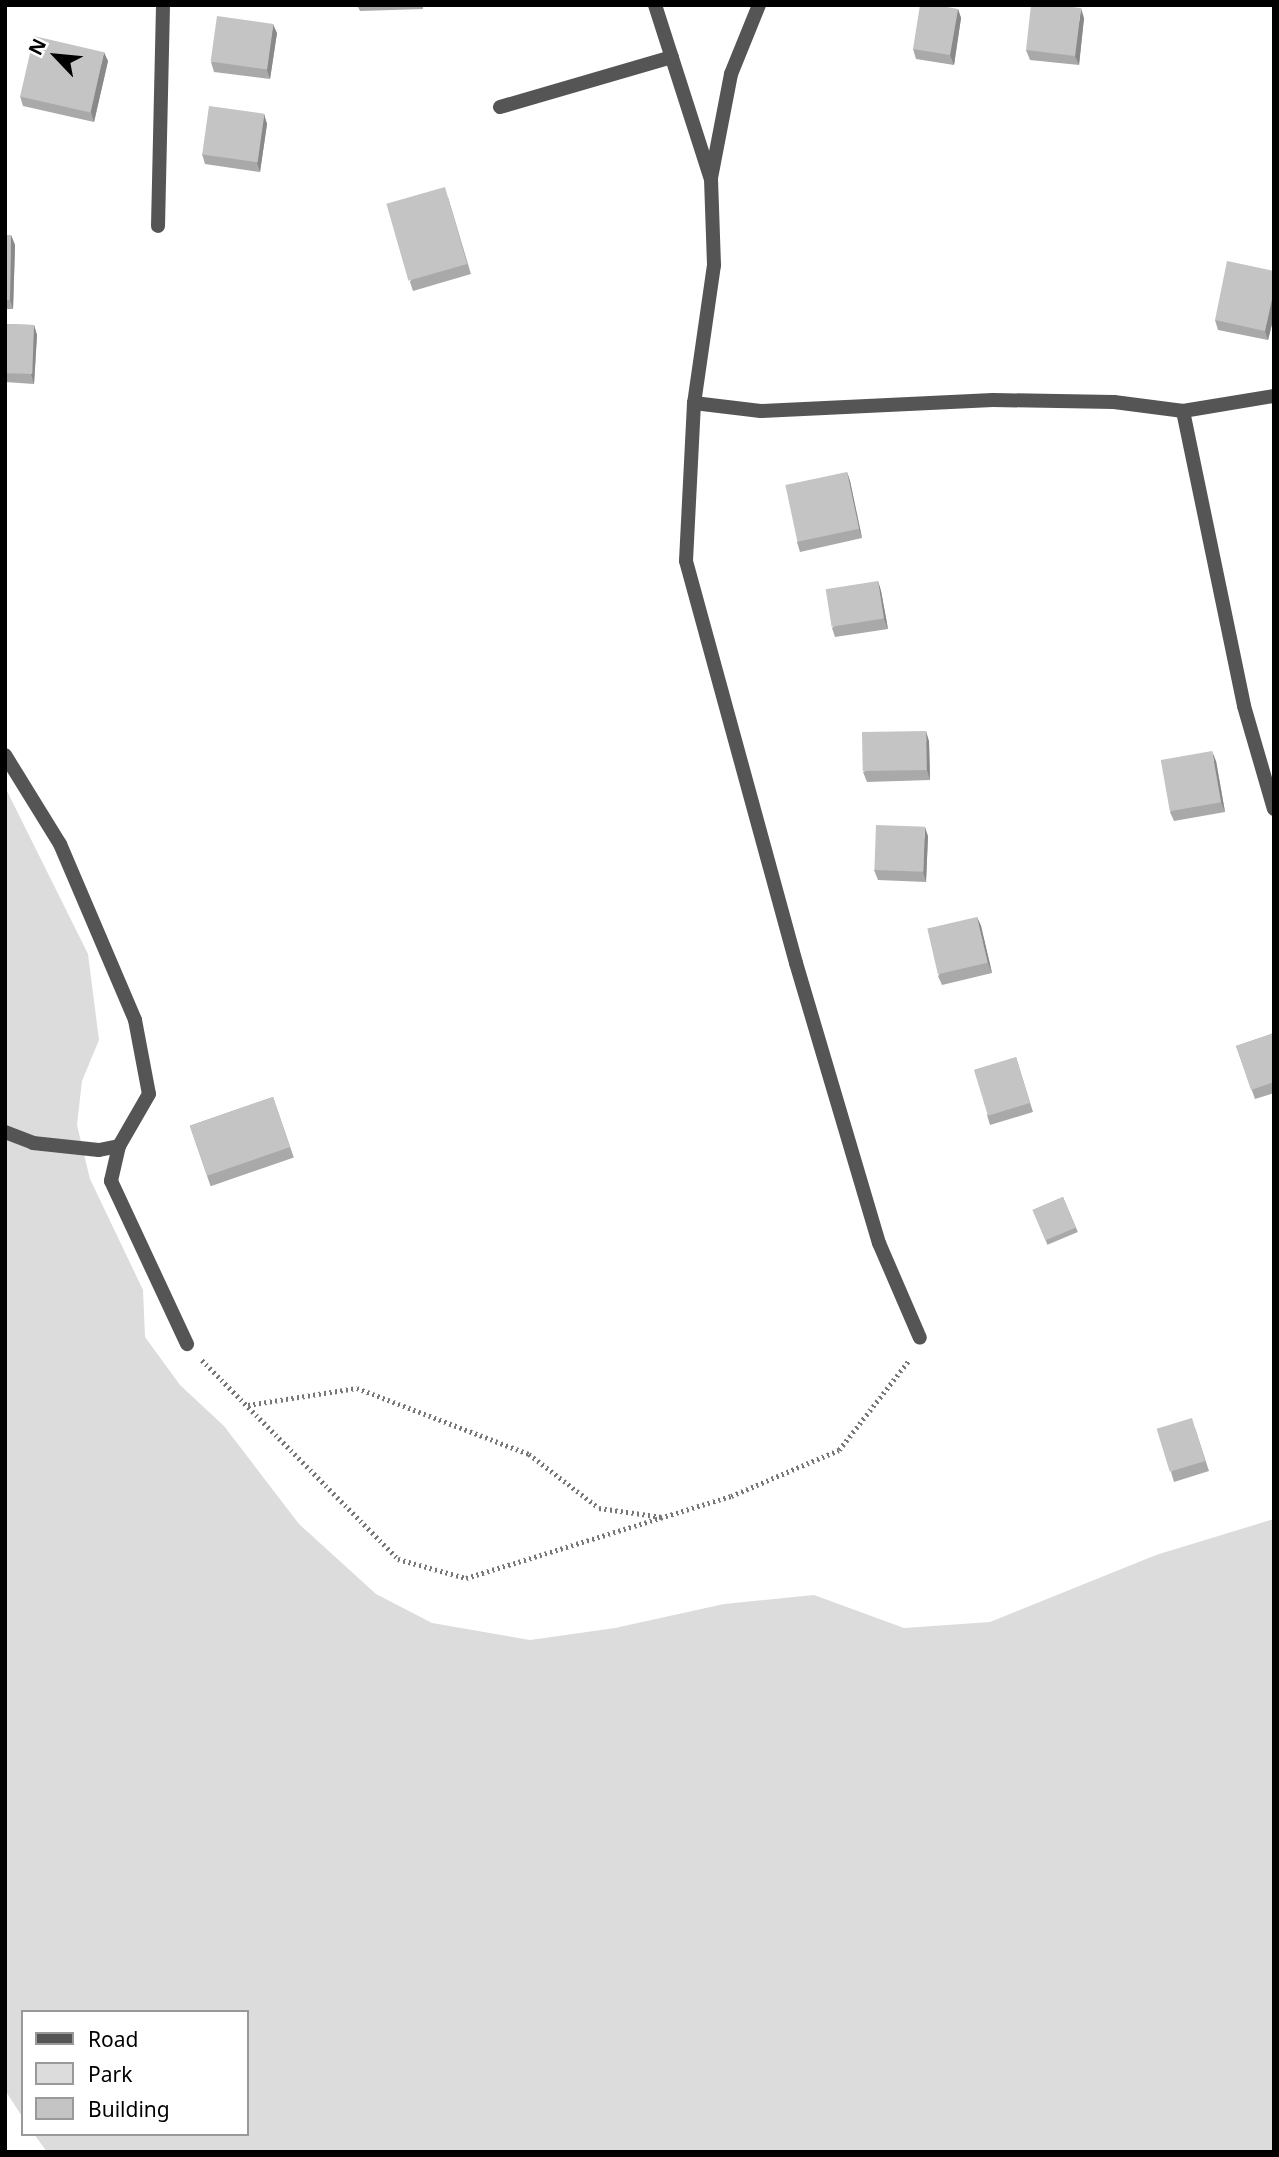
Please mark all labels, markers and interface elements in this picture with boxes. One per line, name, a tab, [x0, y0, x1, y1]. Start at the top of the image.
north arrow	[21, 21, 91, 91]
text: N	[22, 34, 52, 59]
legend	[21, 2010, 248, 2136]
text: Road	[88, 2025, 138, 2053]
text: Park	[88, 2060, 132, 2088]
text: Building	[88, 2095, 170, 2123]

